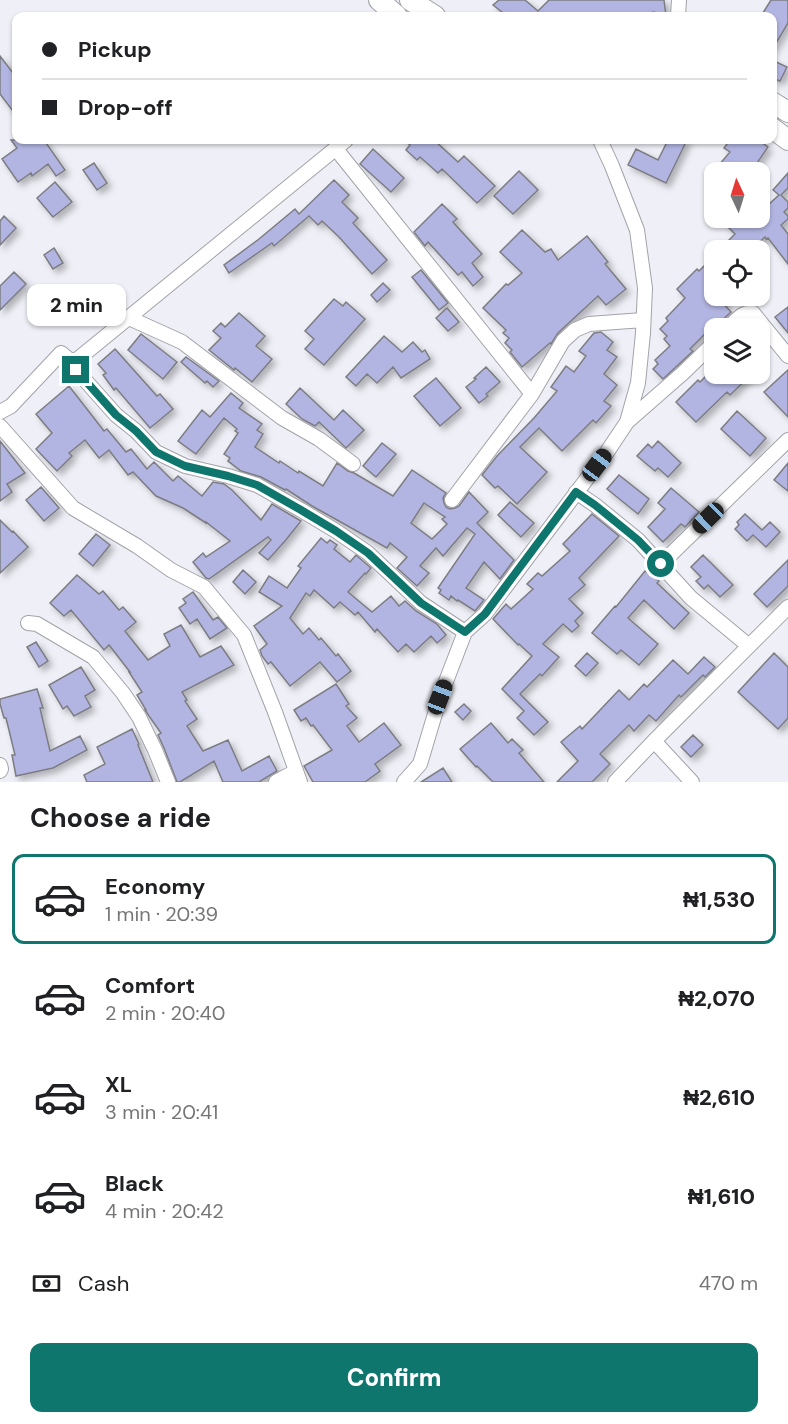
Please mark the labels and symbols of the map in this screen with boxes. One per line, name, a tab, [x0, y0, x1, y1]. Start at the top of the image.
north arrow	[704, 162, 770, 228]
callout: 2 min	[26, 283, 125, 325]
route end	[62, 356, 89, 383]
car	[579, 445, 615, 485]
car	[689, 499, 727, 537]
route start	[647, 550, 674, 577]
car	[425, 677, 455, 717]

